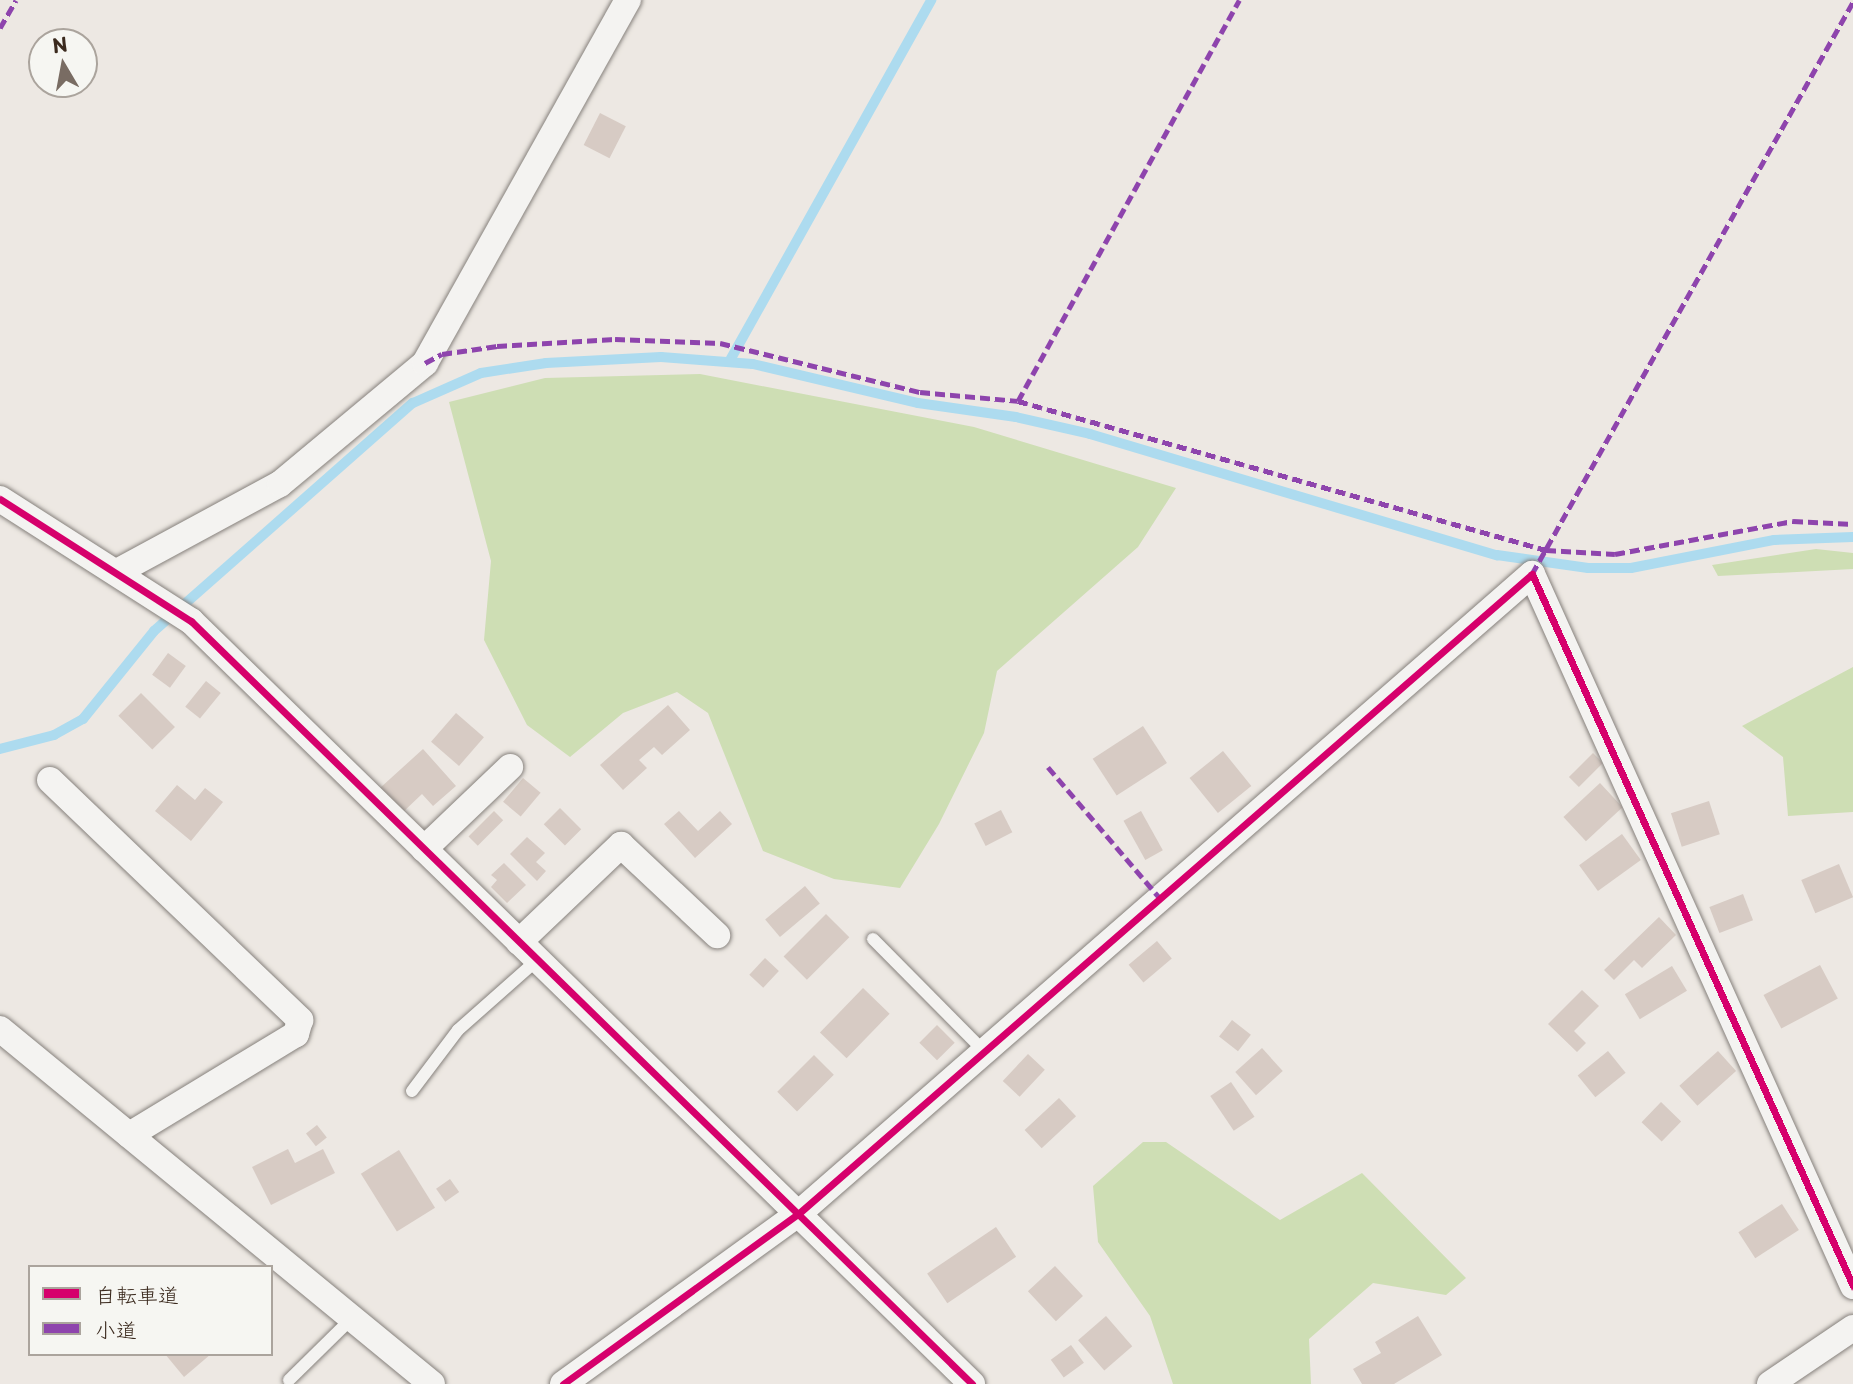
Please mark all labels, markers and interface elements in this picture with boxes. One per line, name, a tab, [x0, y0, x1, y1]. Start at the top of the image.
north arrow	[28, 28, 98, 98]
text: N	[50, 29, 70, 59]
legend	[28, 1265, 273, 1356]
text: 自転車道	[95, 1278, 179, 1310]
text: 小道	[95, 1313, 137, 1345]

